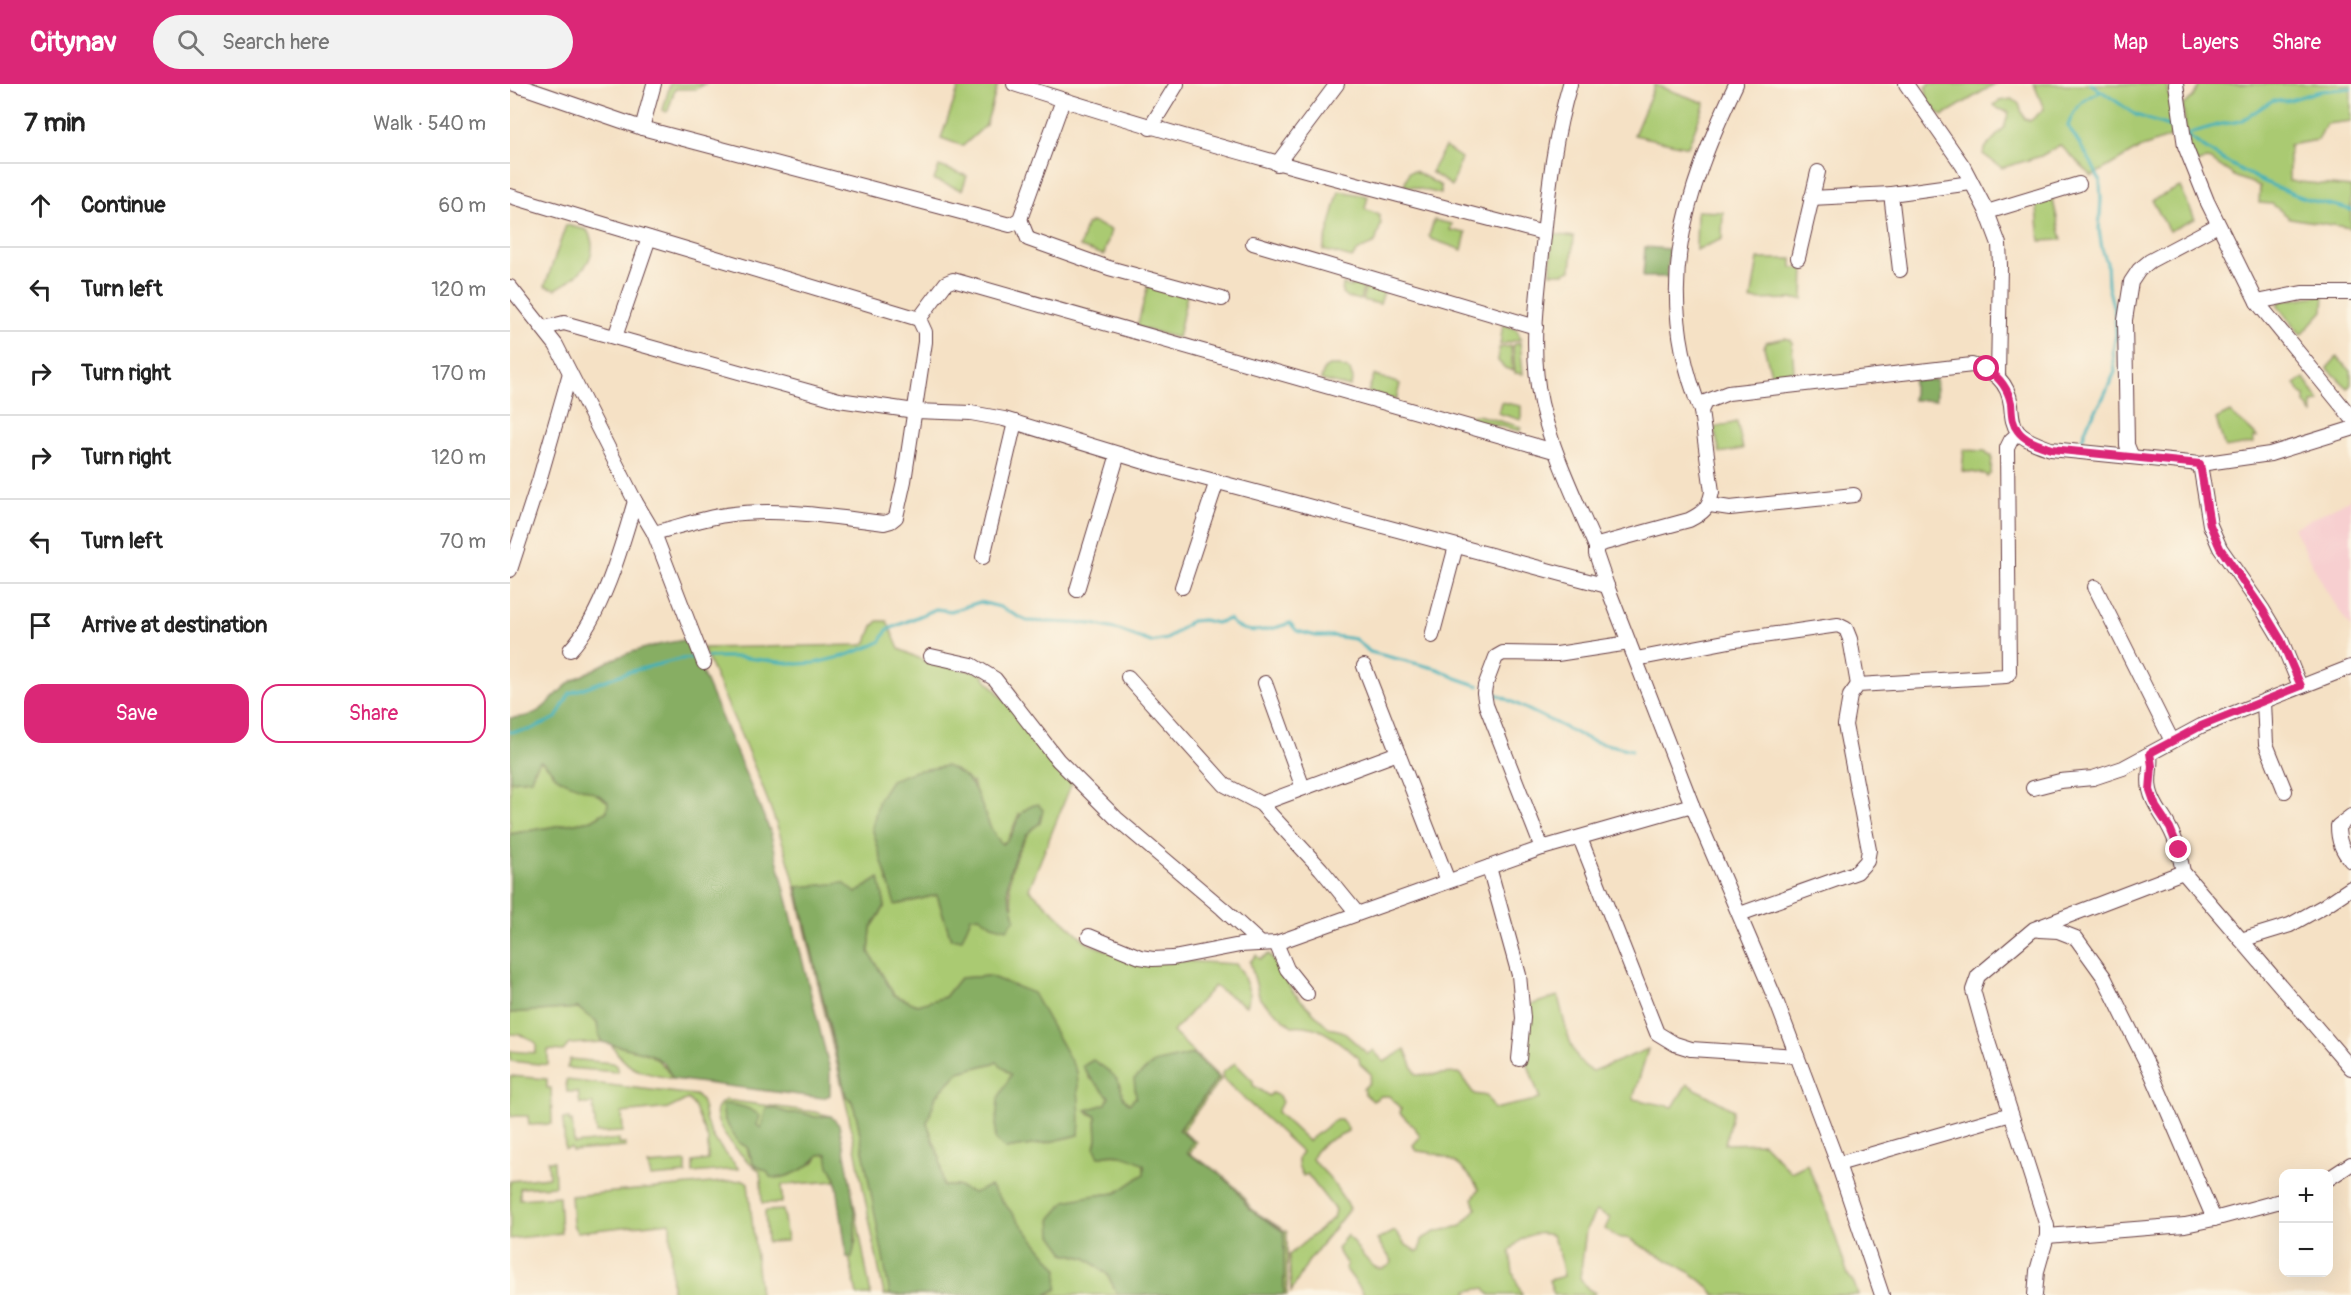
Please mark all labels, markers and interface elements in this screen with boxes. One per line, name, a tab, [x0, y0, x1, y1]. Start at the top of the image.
search box	[153, 15, 573, 69]
text: Citynav	[30, 25, 117, 60]
icon: search	[174, 26, 207, 59]
text: Search here	[222, 28, 329, 56]
text: Map	[2113, 29, 2148, 56]
text: Layers	[2181, 29, 2239, 56]
text: Share	[2272, 29, 2321, 56]
text: 7 min	[24, 107, 86, 139]
text: Walk · 540 m	[373, 111, 486, 136]
icon: ahead	[24, 189, 57, 222]
text: Continue	[81, 191, 165, 219]
text: 60 m	[439, 193, 486, 218]
icon: left	[24, 273, 57, 306]
text: Turn left	[81, 275, 163, 303]
text: 120 m	[431, 277, 486, 302]
route start	[1973, 355, 1999, 381]
icon: right	[24, 357, 57, 390]
text: Turn right	[81, 359, 171, 387]
text: 170 m	[432, 361, 486, 386]
icon: right	[24, 441, 57, 474]
text: Turn right	[81, 443, 171, 471]
text: 120 m	[431, 445, 486, 470]
icon: left	[24, 525, 57, 558]
text: Turn left	[81, 527, 163, 555]
text: 70 m	[440, 529, 486, 554]
icon: arrive	[24, 609, 57, 642]
text: Arrive at destination	[81, 611, 267, 639]
button: Save	[24, 684, 249, 743]
button: Share	[261, 684, 486, 743]
route end	[2165, 836, 2191, 862]
map controls	[2279, 1169, 2333, 1277]
button: +	[2279, 1169, 2333, 1223]
button: −	[2279, 1223, 2333, 1277]

